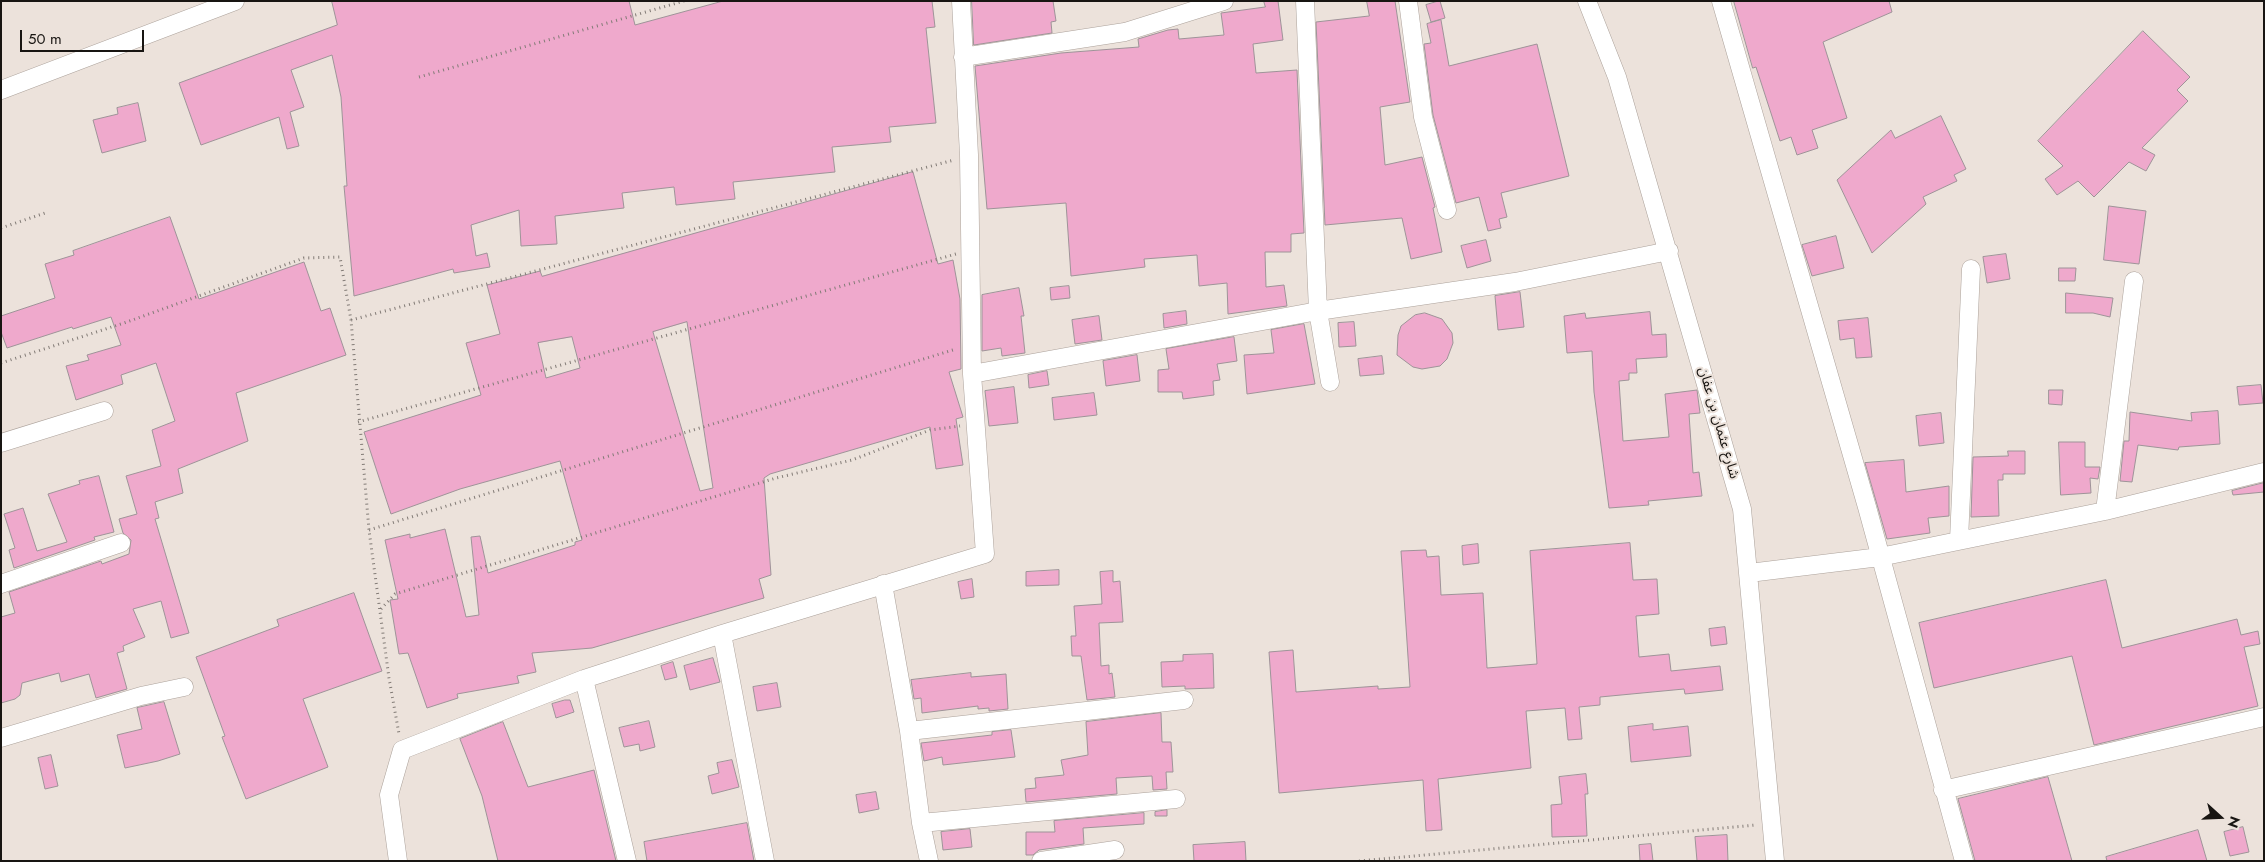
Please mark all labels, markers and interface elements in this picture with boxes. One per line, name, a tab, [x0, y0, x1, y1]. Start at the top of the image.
scale bar	[22, 20, 146, 52]
text: 50 m	[28, 28, 62, 50]
street label: شارع عثمان بن عفان	[1694, 365, 1742, 481]
north arrow	[2195, 792, 2245, 842]
text: N	[2223, 813, 2245, 831]

